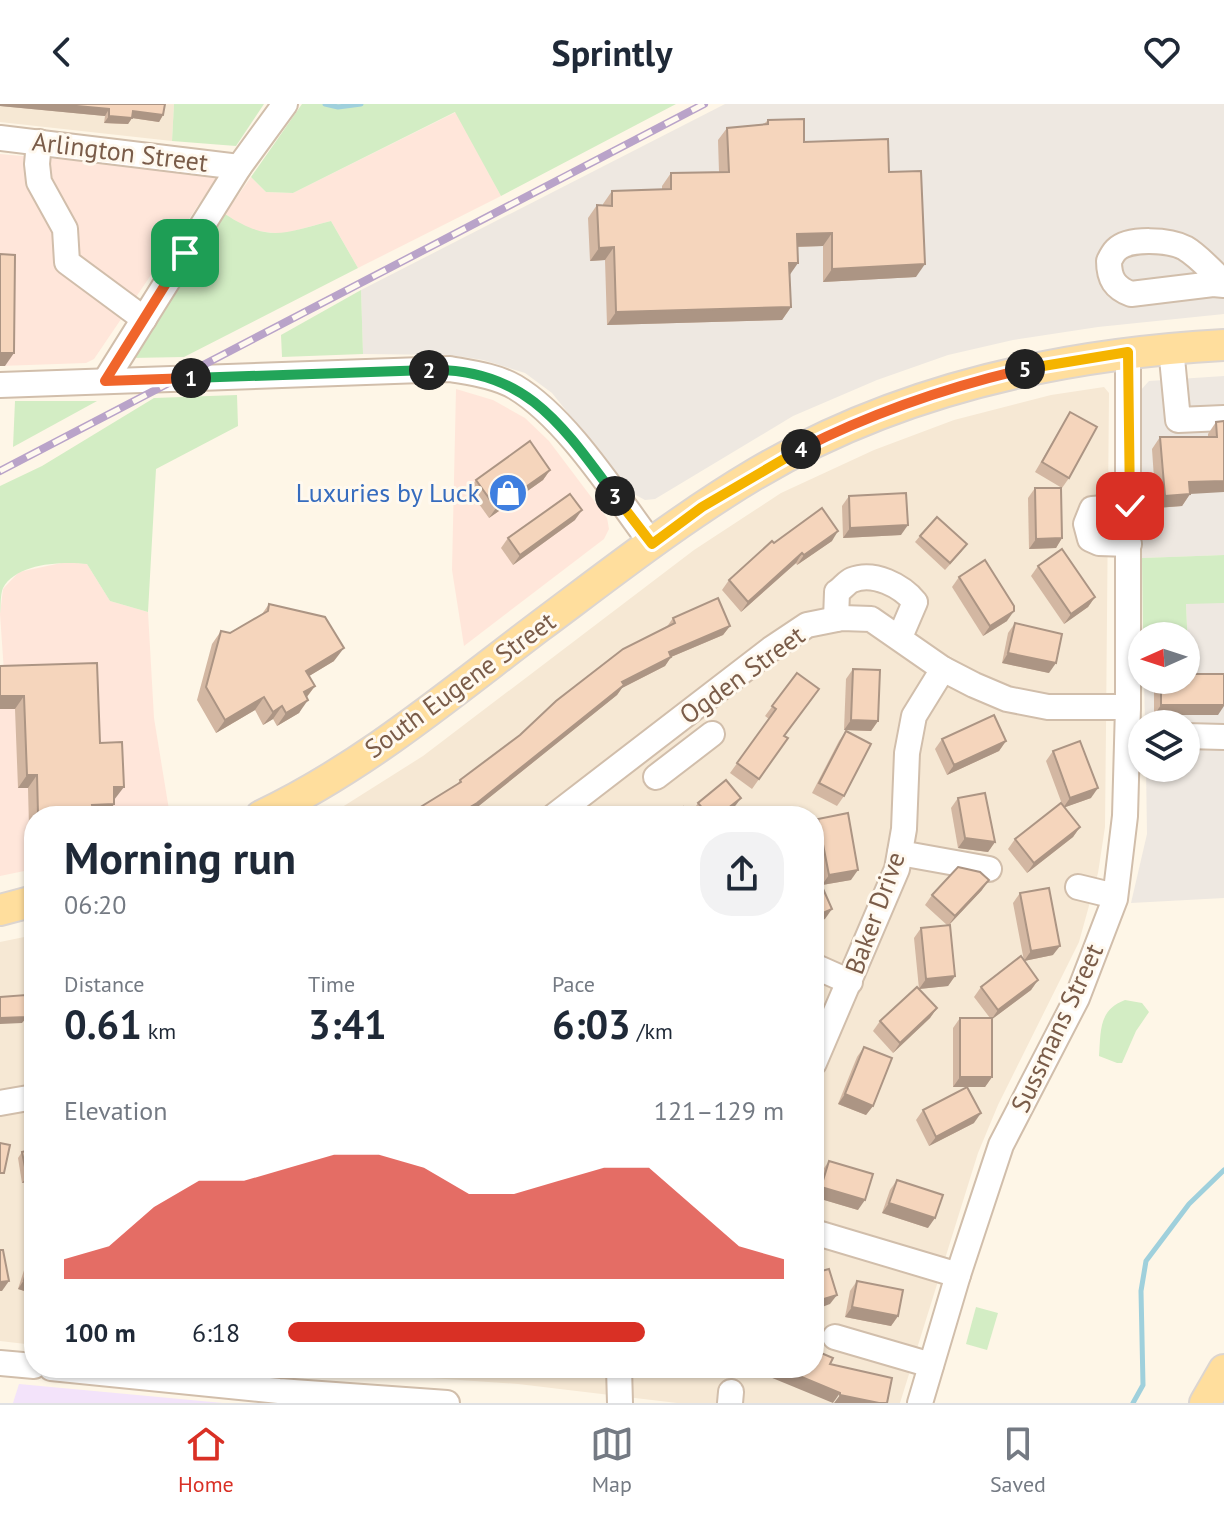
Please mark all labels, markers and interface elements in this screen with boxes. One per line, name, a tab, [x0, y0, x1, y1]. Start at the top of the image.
text: Sprintly	[552, 29, 672, 76]
icon: back	[40, 30, 84, 74]
icon: heart	[1140, 30, 1184, 74]
street label: Arlington Street	[30, 124, 210, 179]
pin	[151, 219, 219, 287]
icon: arrive	[163, 231, 207, 275]
pin: 5	[1005, 349, 1045, 389]
pin: 2	[409, 350, 449, 390]
text: 5	[1019, 355, 1031, 383]
text: 2	[423, 356, 435, 384]
pin: 1	[171, 358, 211, 398]
text: 1	[185, 364, 197, 392]
pin: 4	[781, 429, 821, 469]
text: 4	[795, 435, 807, 463]
shop icon: Luxuries by Luck	[487, 472, 529, 514]
pin	[1096, 472, 1164, 540]
place label: Luxuries by Luck	[296, 476, 481, 509]
pin: 3	[595, 476, 635, 516]
text: 3	[609, 482, 621, 510]
icon: check	[1108, 484, 1152, 528]
street label: South Eugene Street	[358, 604, 562, 765]
street label: Ogden Street	[673, 618, 811, 731]
north arrow	[1128, 622, 1200, 694]
map controls	[1128, 622, 1200, 782]
button: layers	[1128, 710, 1200, 782]
text: Morning run	[64, 829, 296, 886]
button: share	[700, 832, 784, 916]
street label: Baker Drive	[837, 847, 912, 978]
text: 06:20	[64, 888, 126, 921]
street label: Sussmans Street	[1003, 938, 1110, 1117]
text: Distance	[64, 970, 145, 998]
text: Time	[308, 970, 355, 998]
text: Pace	[552, 970, 595, 998]
text: 0.61	[64, 998, 142, 1050]
text: 3:41	[308, 998, 387, 1050]
text: 6:03	[552, 998, 631, 1050]
text: km	[142, 1017, 176, 1045]
text: /km	[631, 1017, 673, 1045]
text: Elevation	[64, 1094, 168, 1127]
text: 121–129 m	[654, 1094, 784, 1127]
text: 100 m	[64, 1316, 136, 1349]
text: 6:18	[192, 1316, 240, 1349]
tab: Home	[178, 1422, 234, 1498]
tab: Map	[590, 1422, 634, 1498]
tab: Saved	[990, 1422, 1046, 1498]

